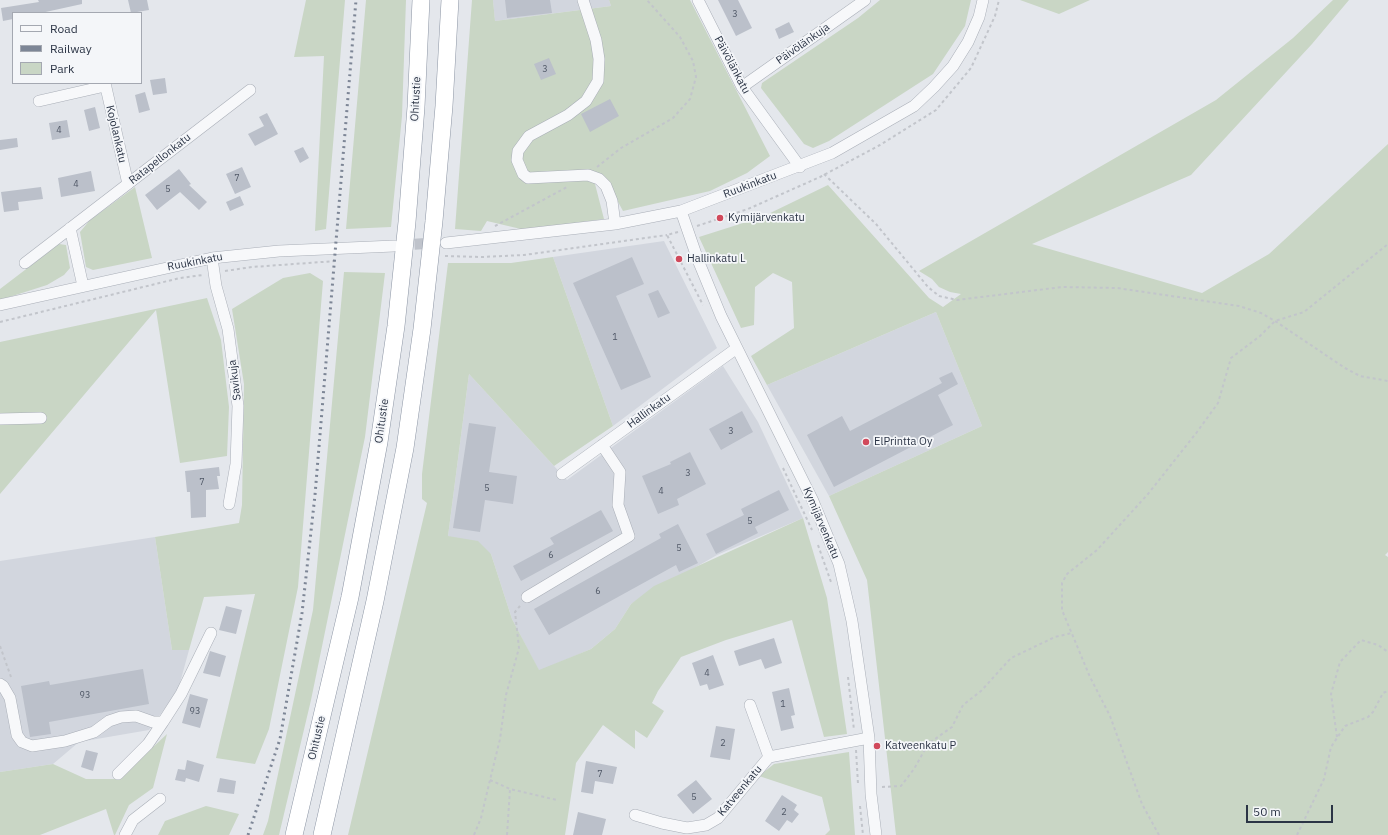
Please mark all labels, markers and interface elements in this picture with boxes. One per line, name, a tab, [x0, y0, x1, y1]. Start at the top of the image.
house number: 3	[732, 9, 738, 19]
legend	[12, 12, 142, 84]
text: Road	[50, 21, 78, 36]
street label: Päivölänkuja	[774, 21, 832, 67]
street label: Päivölänkatu	[711, 34, 753, 96]
text: Railway	[50, 41, 92, 56]
text: Park	[50, 61, 74, 76]
house number: 3	[542, 64, 548, 74]
street label: Ohitustie	[408, 76, 424, 122]
street label: Kojolankatu	[103, 104, 129, 164]
house number: 4	[56, 125, 62, 135]
street label: Ratapellonkatu	[126, 131, 194, 187]
street label: Ruukinkatu	[721, 169, 779, 201]
house number: 7	[234, 173, 240, 183]
house number: 4	[73, 179, 79, 189]
house number: 5	[165, 184, 171, 194]
place label: Kymijärvenkatu	[728, 211, 805, 225]
marker: Kymijärvenkatu	[715, 213, 725, 223]
street label: Ruukinkatu	[166, 250, 224, 274]
place label: Hallinkatu L	[687, 252, 745, 266]
marker: Hallinkatu L	[674, 254, 684, 264]
house number: 1	[612, 332, 618, 342]
street label: Savikuja	[226, 359, 244, 401]
street label: Hallinkatu	[625, 391, 673, 431]
street label: Ohitustie	[372, 398, 392, 444]
house number: 3	[728, 426, 734, 436]
place label: ElPrintta Oy	[874, 435, 932, 449]
marker: ElPrintta Oy	[861, 437, 871, 447]
house number: 3	[685, 468, 691, 478]
house number: 7	[199, 477, 205, 487]
house number: 5	[484, 483, 490, 493]
street label: Kymijärvenkatu	[800, 485, 842, 561]
house number: 4	[658, 486, 664, 496]
house number: 5	[747, 516, 753, 526]
house number: 5	[676, 543, 682, 553]
house number: 6	[548, 550, 554, 560]
house number: 6	[595, 586, 601, 596]
house number: 4	[704, 668, 710, 678]
house number: 93	[80, 690, 90, 700]
house number: 1	[780, 699, 786, 709]
house number: 93	[190, 706, 200, 716]
street label: Ohitustie	[306, 715, 328, 761]
house number: 2	[720, 738, 726, 748]
place label: Katveenkatu P	[885, 739, 956, 753]
marker: Katveenkatu P	[872, 741, 882, 751]
street label: Katveenkatu	[715, 763, 765, 819]
house number: 7	[597, 769, 603, 779]
house number: 5	[691, 792, 697, 802]
scale bar	[1248, 797, 1335, 823]
text: 50 m	[1253, 804, 1281, 819]
house number: 2	[781, 807, 787, 817]

